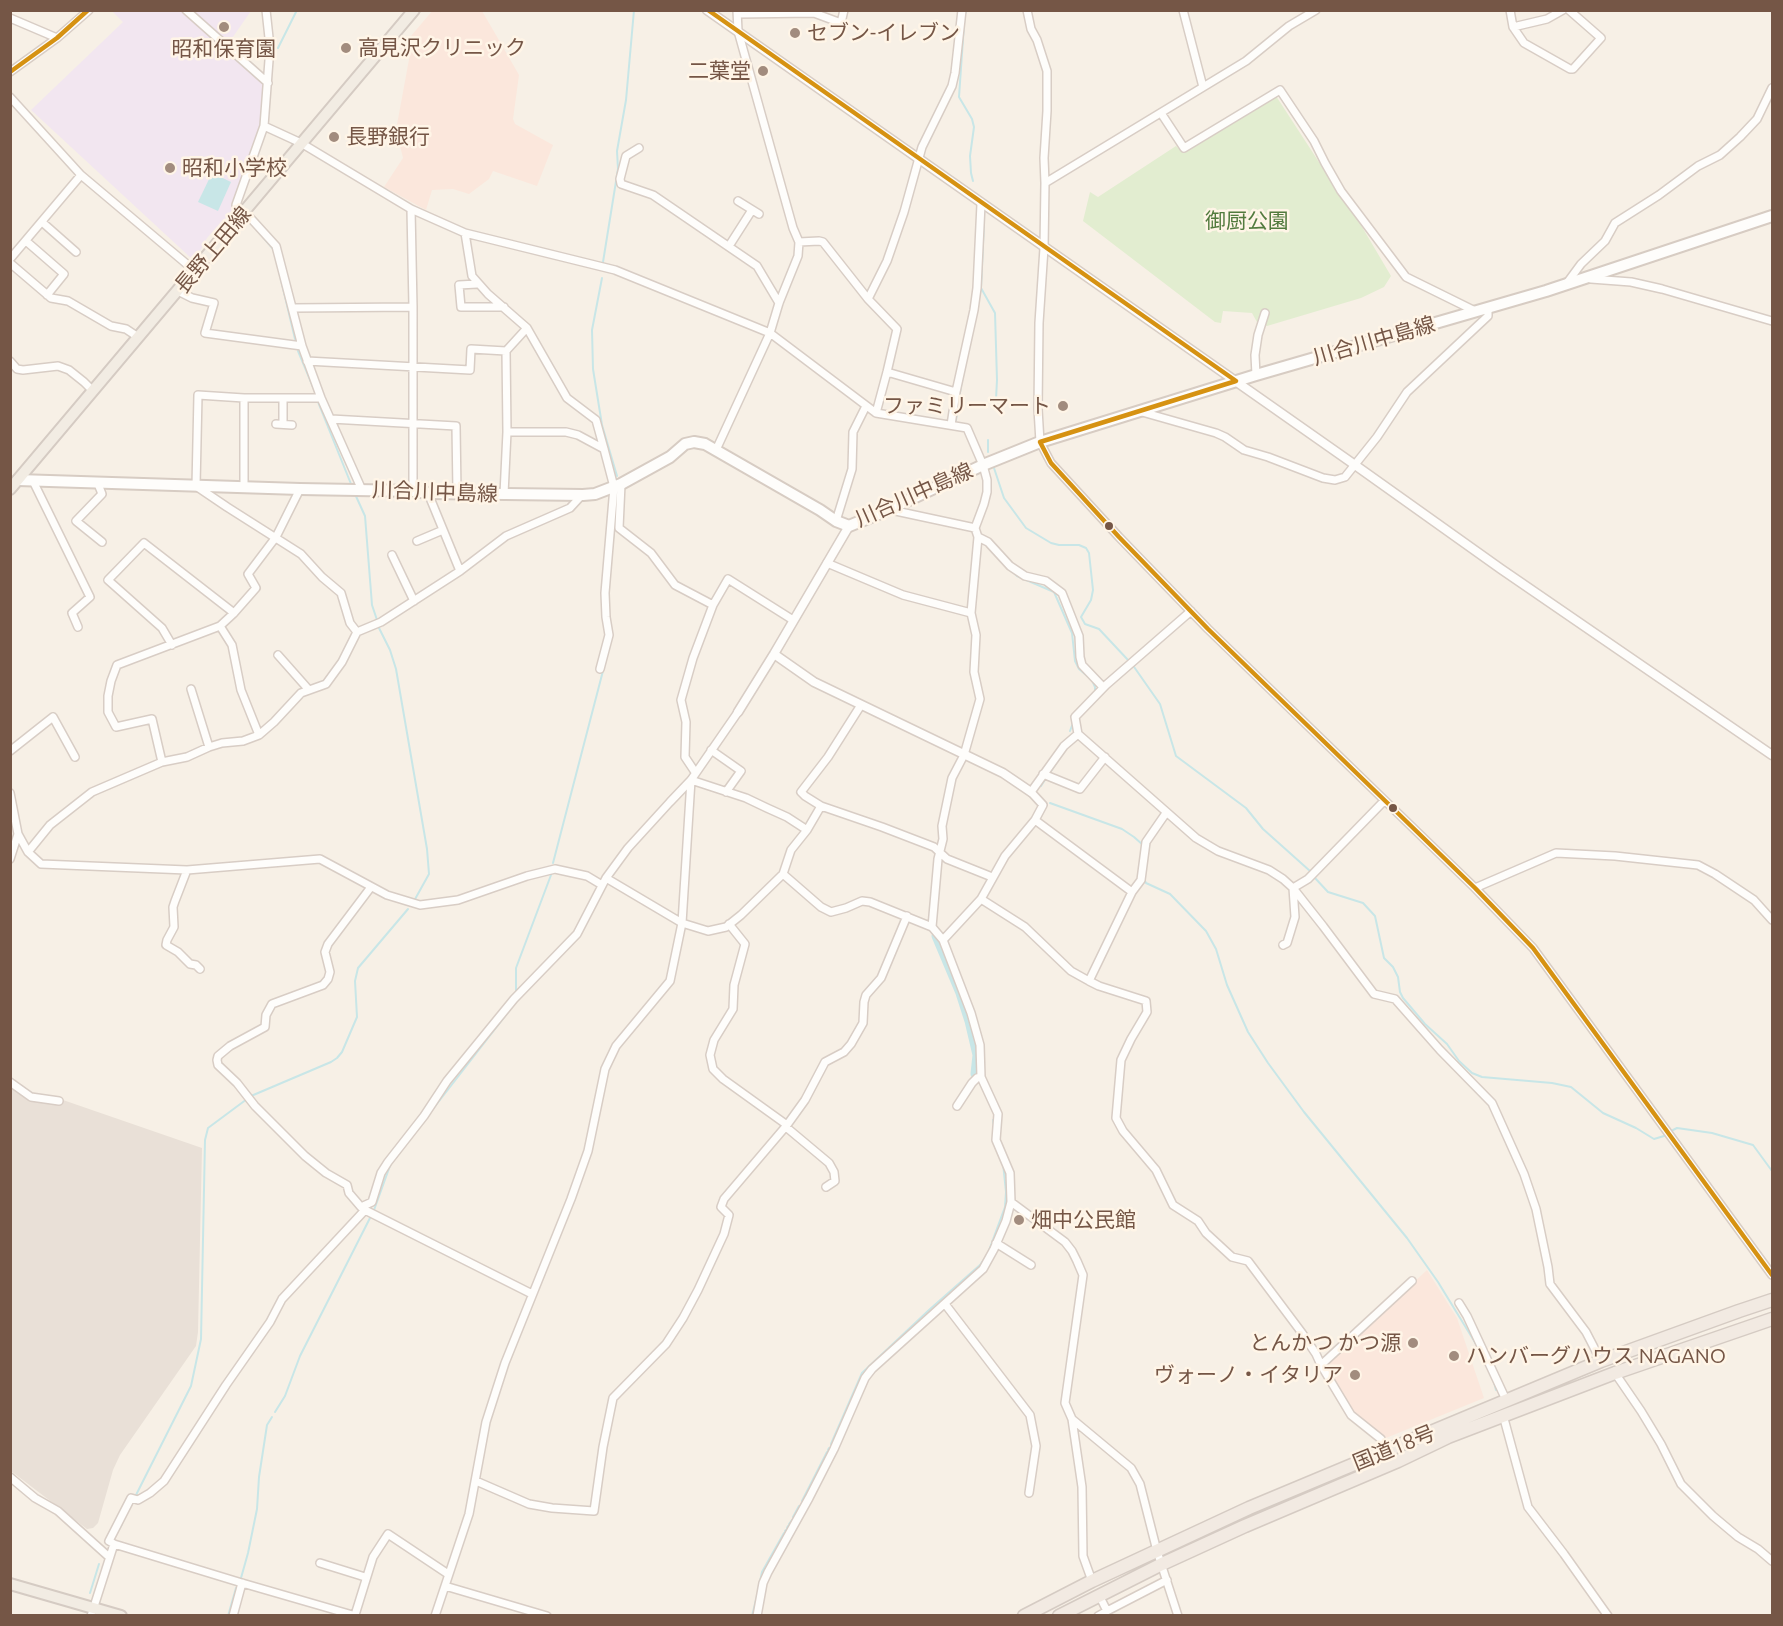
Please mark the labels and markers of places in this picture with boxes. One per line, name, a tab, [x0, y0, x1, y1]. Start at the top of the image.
marker: 昭和保育園	[217, 20, 231, 34]
place label: セブン-イレブン	[807, 20, 960, 46]
marker: セブン-イレブン	[788, 26, 802, 40]
place label: 高見沢クリニック	[358, 35, 526, 61]
place label: 昭和保育園	[172, 36, 276, 62]
marker: 高見沢クリニック	[339, 41, 353, 55]
place label: 二葉堂	[688, 58, 751, 84]
marker: 二葉堂	[756, 64, 770, 78]
place label: 長野銀行	[346, 124, 430, 150]
marker: 長野銀行	[327, 130, 341, 144]
place label: 昭和小学校	[182, 155, 287, 181]
marker: 昭和小学校	[163, 161, 177, 175]
place label: ファミリーマート	[883, 393, 1051, 419]
marker: ファミリーマート	[1056, 399, 1070, 413]
unlabelled marker	[1103, 520, 1115, 532]
unlabelled marker	[1387, 802, 1399, 814]
place label: 畑中公民館	[1031, 1207, 1136, 1233]
marker: 畑中公民館	[1012, 1213, 1026, 1227]
place label: とんかつ かつ源	[1249, 1330, 1401, 1356]
marker: とんかつ かつ源	[1406, 1336, 1420, 1350]
place label: ハンバーグハウス NAGANO	[1466, 1343, 1726, 1369]
marker: ハンバーグハウス NAGANO	[1447, 1349, 1461, 1363]
place label: ヴォーノ・イタリア	[1154, 1362, 1343, 1388]
marker: ヴォーノ・イタリア	[1348, 1368, 1362, 1382]

